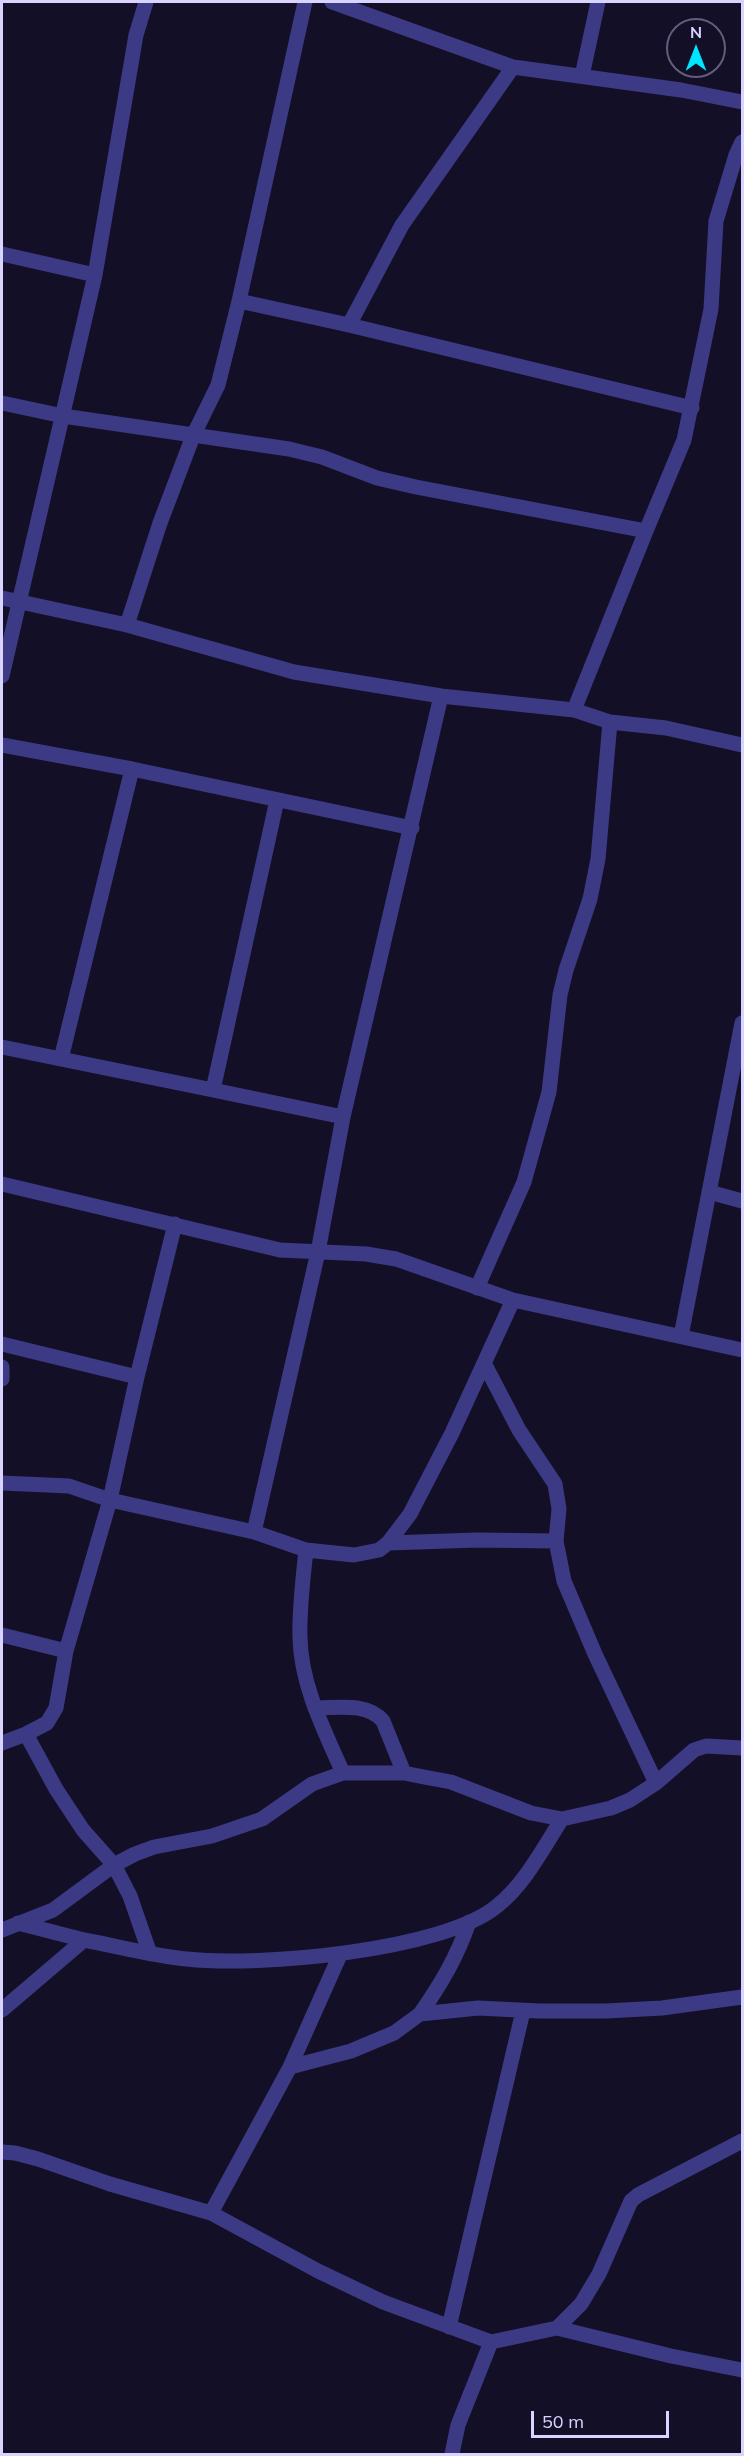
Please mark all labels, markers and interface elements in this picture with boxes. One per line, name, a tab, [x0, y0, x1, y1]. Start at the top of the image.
north arrow	[666, 18, 726, 78]
text: N	[690, 22, 702, 42]
scale bar	[534, 2399, 672, 2437]
text: 50 m	[542, 2410, 584, 2433]

